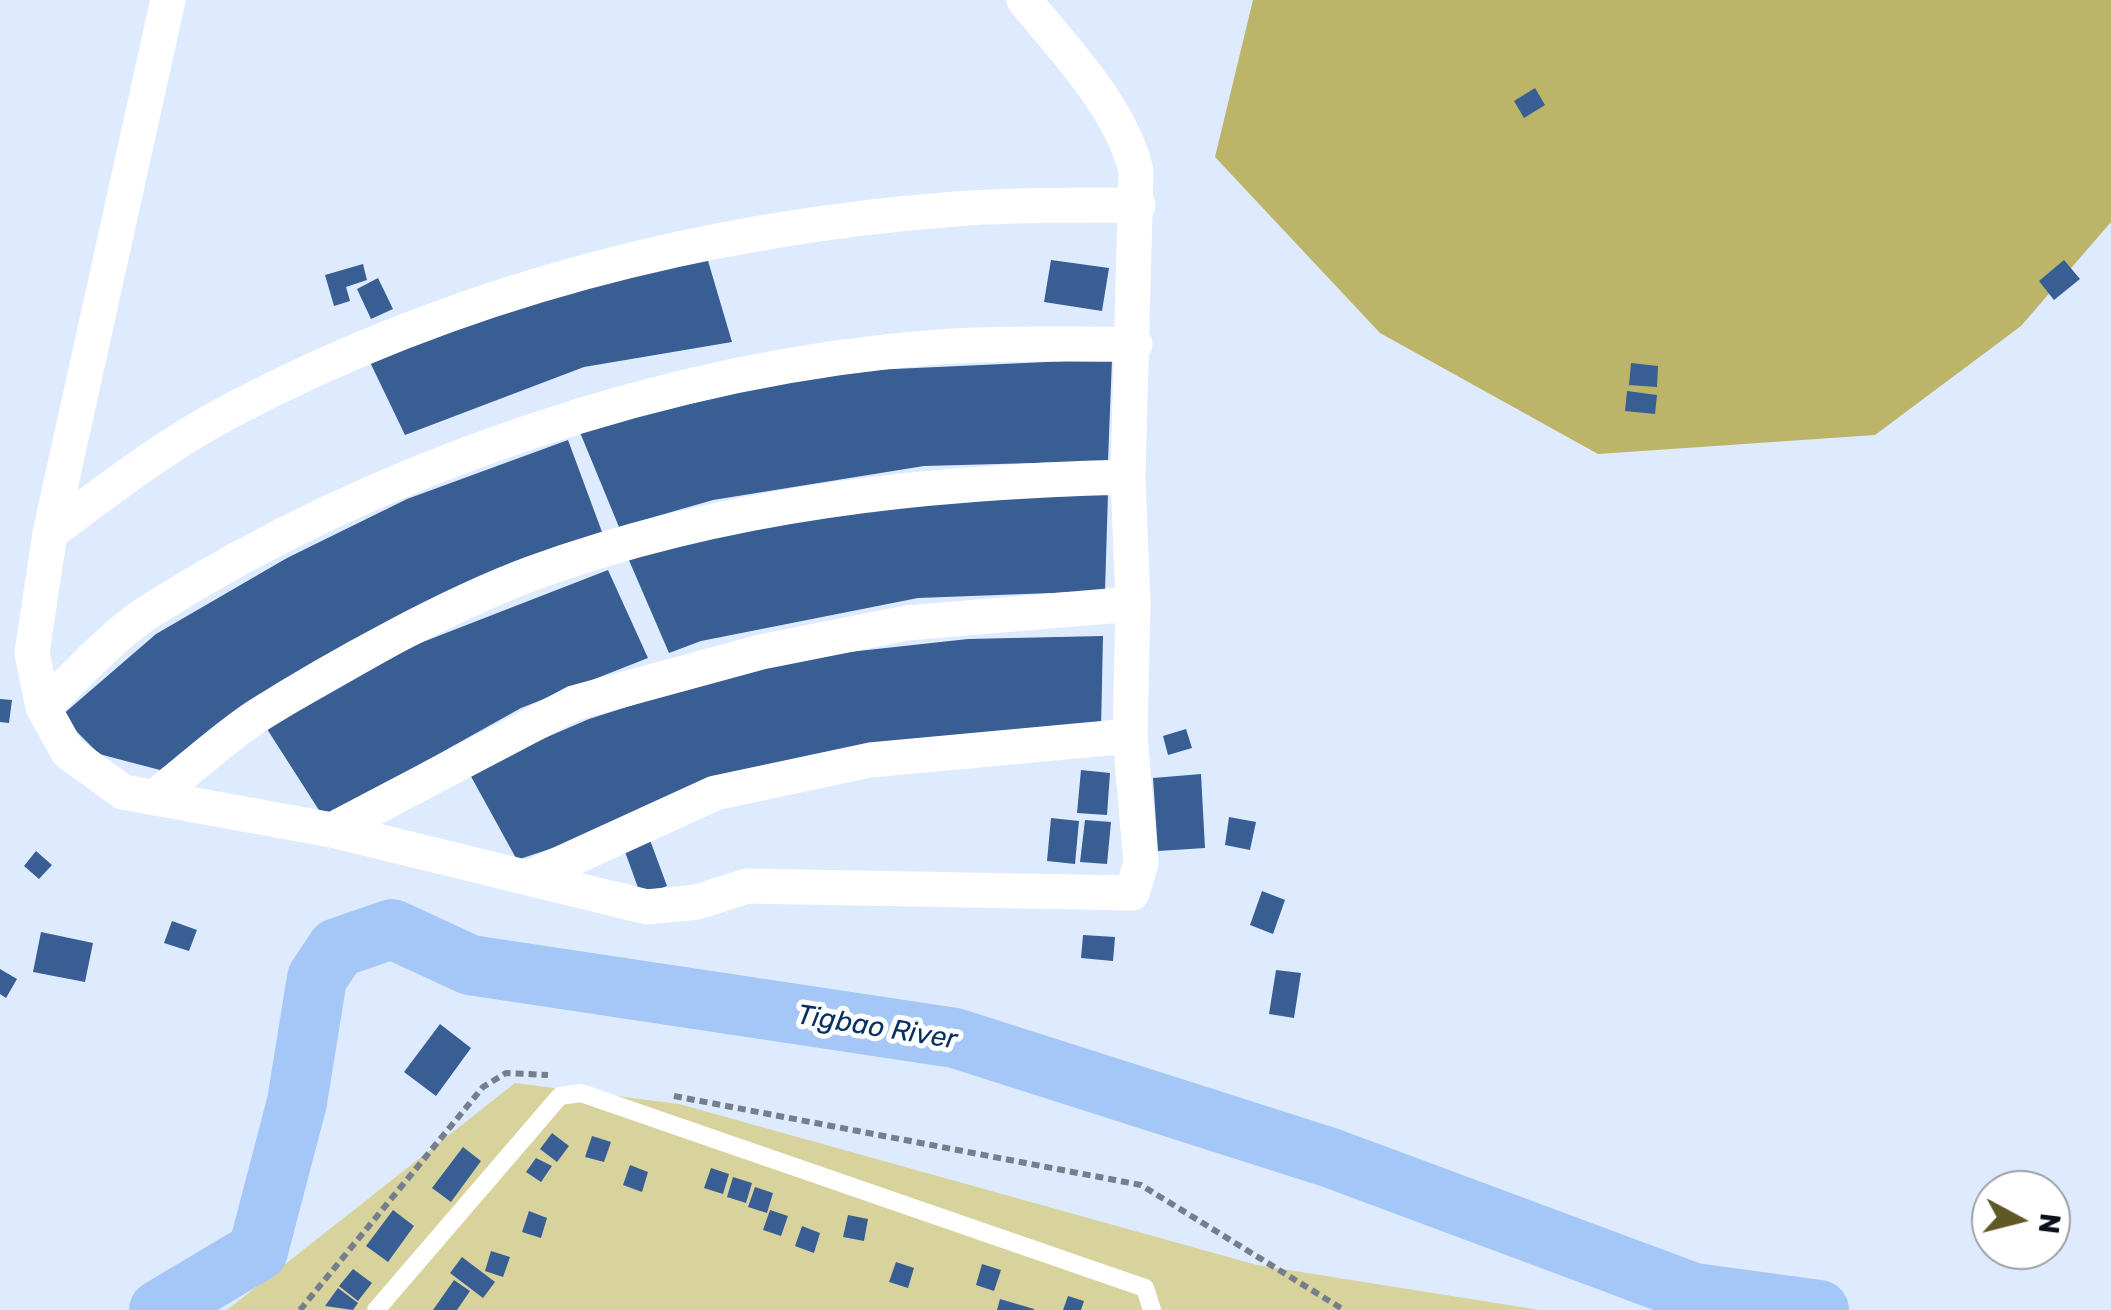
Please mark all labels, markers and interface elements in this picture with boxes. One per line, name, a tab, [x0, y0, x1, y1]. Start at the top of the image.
water label: Tigbao River	[795, 999, 959, 1057]
north arrow	[1971, 1170, 2071, 1270]
text: N	[2032, 1211, 2067, 1235]

